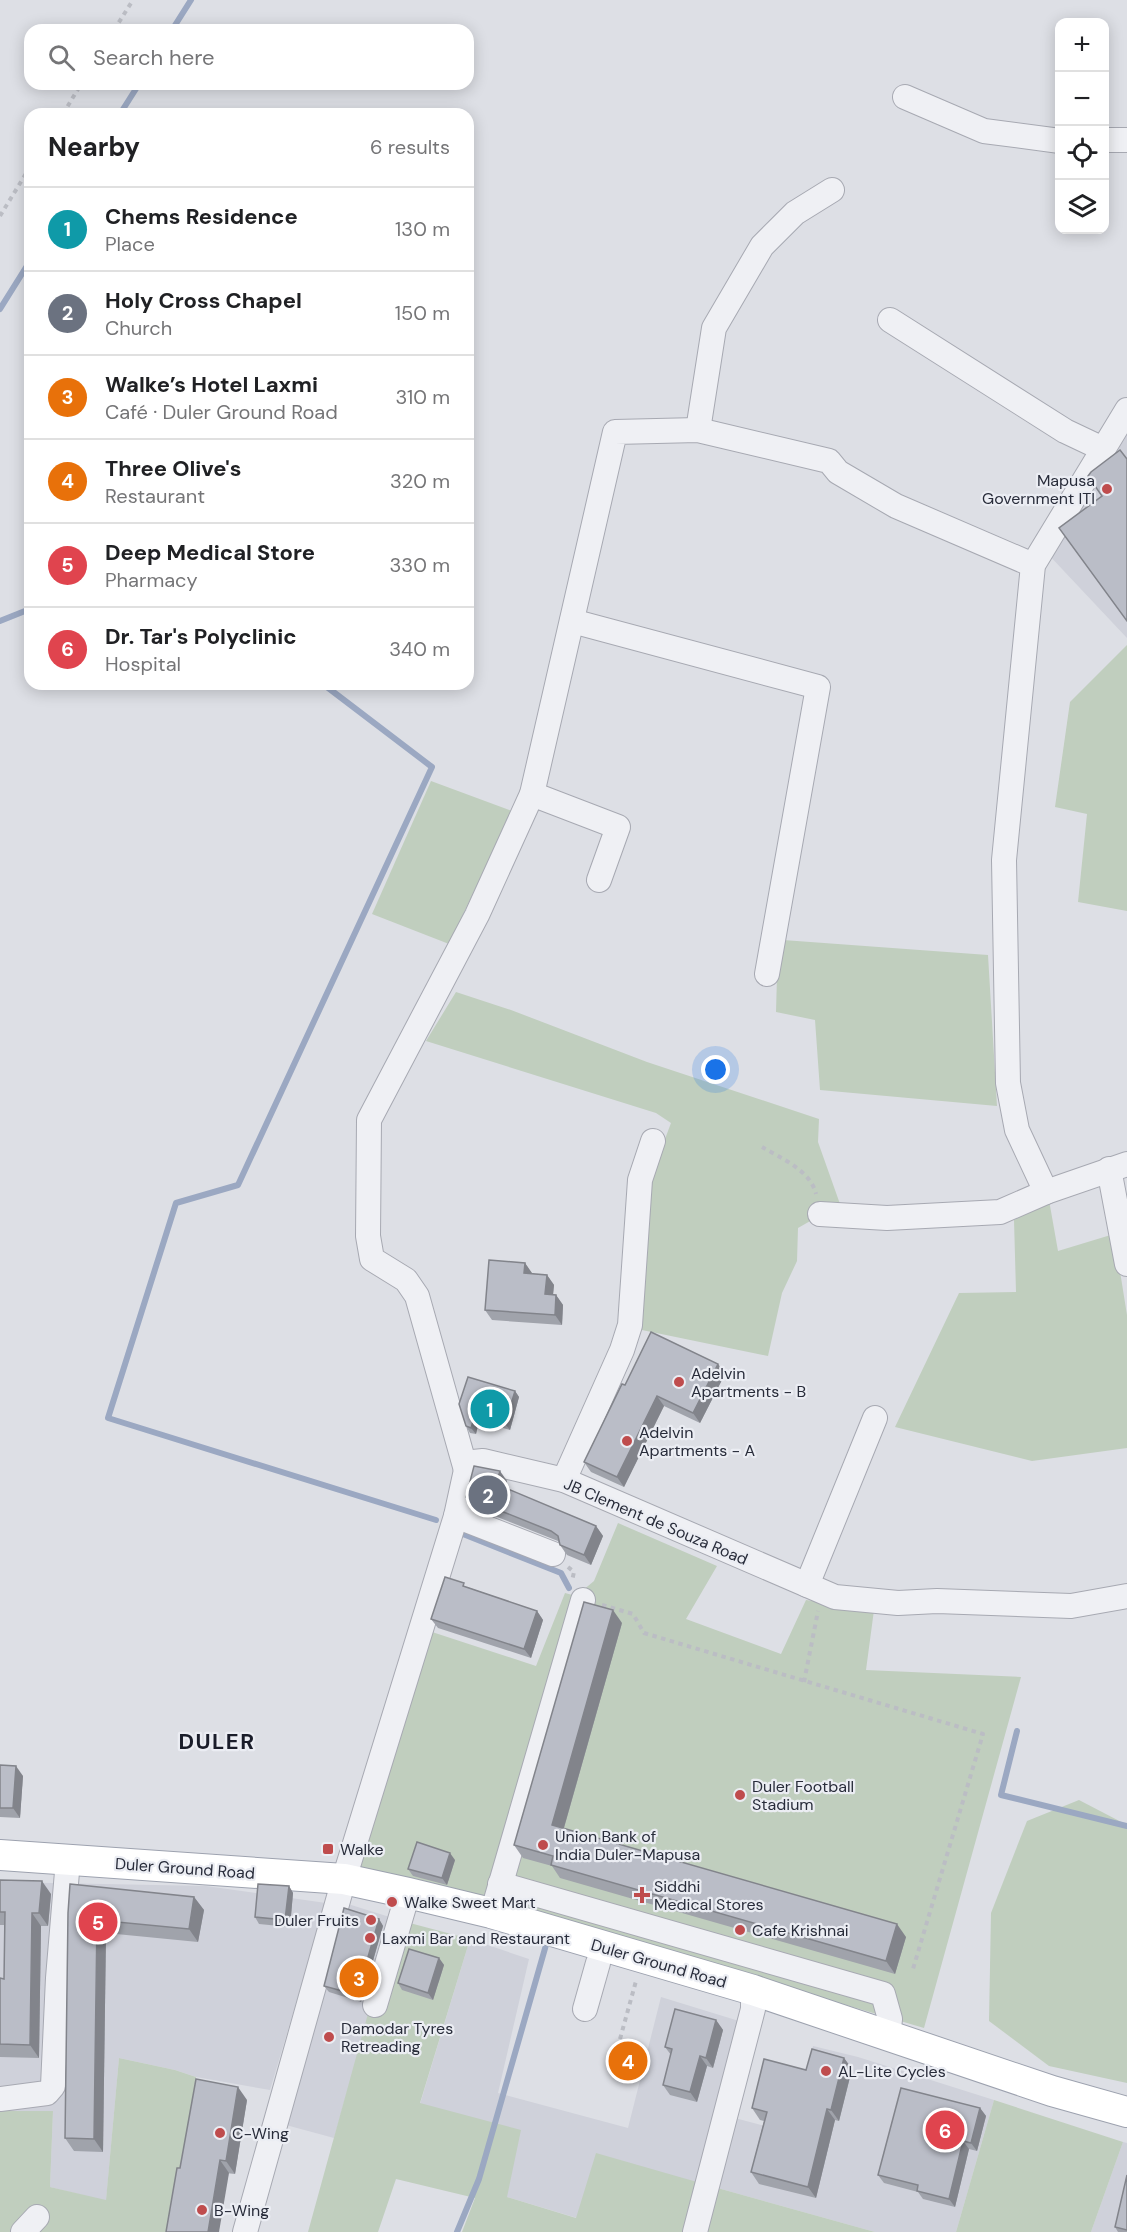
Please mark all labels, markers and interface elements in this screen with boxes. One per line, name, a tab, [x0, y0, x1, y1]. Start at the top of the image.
map controls	[1055, 18, 1109, 234]
button: +	[1055, 18, 1109, 72]
search box	[24, 24, 474, 90]
icon: search	[45, 41, 78, 74]
text: Search here	[93, 43, 214, 72]
button: −	[1055, 72, 1109, 126]
button: locate	[1055, 126, 1109, 180]
text: Nearby	[48, 130, 140, 164]
text: 6 results	[370, 134, 450, 160]
button: layers	[1055, 180, 1109, 234]
text: Chems Residence	[105, 202, 298, 231]
text: 1	[64, 216, 71, 242]
text: 130 m	[395, 216, 450, 242]
text: Place	[105, 231, 155, 257]
text: Holy Cross Chapel	[105, 286, 302, 315]
text: 2	[62, 300, 73, 326]
text: 150 m	[395, 300, 450, 326]
text: Church	[105, 315, 172, 341]
text: Walke’s Hotel Laxmi	[105, 370, 318, 399]
text: 3	[61, 384, 74, 410]
text: 310 m	[395, 384, 450, 410]
text: Café · Duler Ground Road	[105, 399, 338, 425]
text: Three Olive's	[105, 454, 241, 483]
text: 4	[61, 468, 74, 494]
text: 320 m	[390, 468, 450, 494]
place label: Mapusa Government ITI	[982, 470, 1095, 509]
marker: Mapusa Government ITI	[1100, 482, 1114, 496]
text: Restaurant	[105, 483, 205, 509]
text: Deep Medical Store	[105, 538, 315, 567]
text: 5	[61, 552, 74, 578]
text: 330 m	[390, 552, 450, 578]
text: Pharmacy	[105, 567, 198, 593]
text: Dr. Tar's Polyclinic	[105, 622, 297, 651]
text: 6	[61, 636, 74, 662]
text: 340 m	[389, 636, 450, 662]
text: Hospital	[105, 651, 181, 677]
your location	[701, 1055, 730, 1084]
place label: Adelvin Apartments - B	[691, 1363, 806, 1402]
marker: Adelvin Apartments - B	[672, 1375, 686, 1389]
pin: 1	[470, 1386, 510, 1432]
place label: Adelvin Apartments - A	[639, 1422, 756, 1461]
marker: Adelvin Apartments - A	[620, 1434, 634, 1448]
pin: 2	[468, 1472, 508, 1518]
street label: JB Clement de Souza Road	[561, 1473, 751, 1570]
district label: DULER	[178, 1727, 256, 1756]
place label: Duler Football Stadium	[752, 1776, 854, 1815]
marker: Duler Football Stadium	[733, 1788, 747, 1802]
place label: Union Bank of India Duler-Mapusa	[555, 1826, 700, 1865]
marker: Union Bank of India Duler-Mapusa	[536, 1838, 550, 1852]
place label: Walke	[340, 1839, 384, 1860]
marker: Walke	[321, 1842, 335, 1856]
street label: Duler Ground Road	[114, 1853, 256, 1884]
place label: Siddhi Medical Stores	[654, 1876, 764, 1915]
marker: Siddhi Medical Stores	[635, 1888, 649, 1902]
place label: Walke Sweet Mart	[404, 1892, 536, 1913]
marker: Walke Sweet Mart	[385, 1895, 399, 1909]
pin: 5	[78, 1900, 118, 1944]
place label: Duler Fruits	[274, 1910, 359, 1931]
marker: Duler Fruits	[364, 1913, 378, 1927]
place label: Cafe Krishnai	[752, 1920, 849, 1941]
marker: Cafe Krishnai	[733, 1923, 747, 1937]
place label: Laxmi Bar and Restaurant	[382, 1928, 570, 1949]
marker: Laxmi Bar and Restaurant	[363, 1931, 377, 1945]
street label: Duler Ground Road	[589, 1934, 729, 1993]
pin: 3	[340, 1956, 378, 2000]
place label: Damodar Tyres Retreading	[341, 2018, 453, 2057]
marker: Damodar Tyres Retreading	[322, 2030, 336, 2044]
pin: 4	[608, 2038, 648, 2084]
place label: AL-Lite Cycles	[838, 2061, 946, 2082]
marker: AL-Lite Cycles	[819, 2064, 833, 2078]
pin: 6	[926, 2108, 964, 2152]
place label: C-Wing	[232, 2123, 289, 2144]
marker: C-Wing	[213, 2126, 227, 2140]
place label: B-Wing	[214, 2200, 269, 2221]
marker: B-Wing	[195, 2203, 209, 2217]

